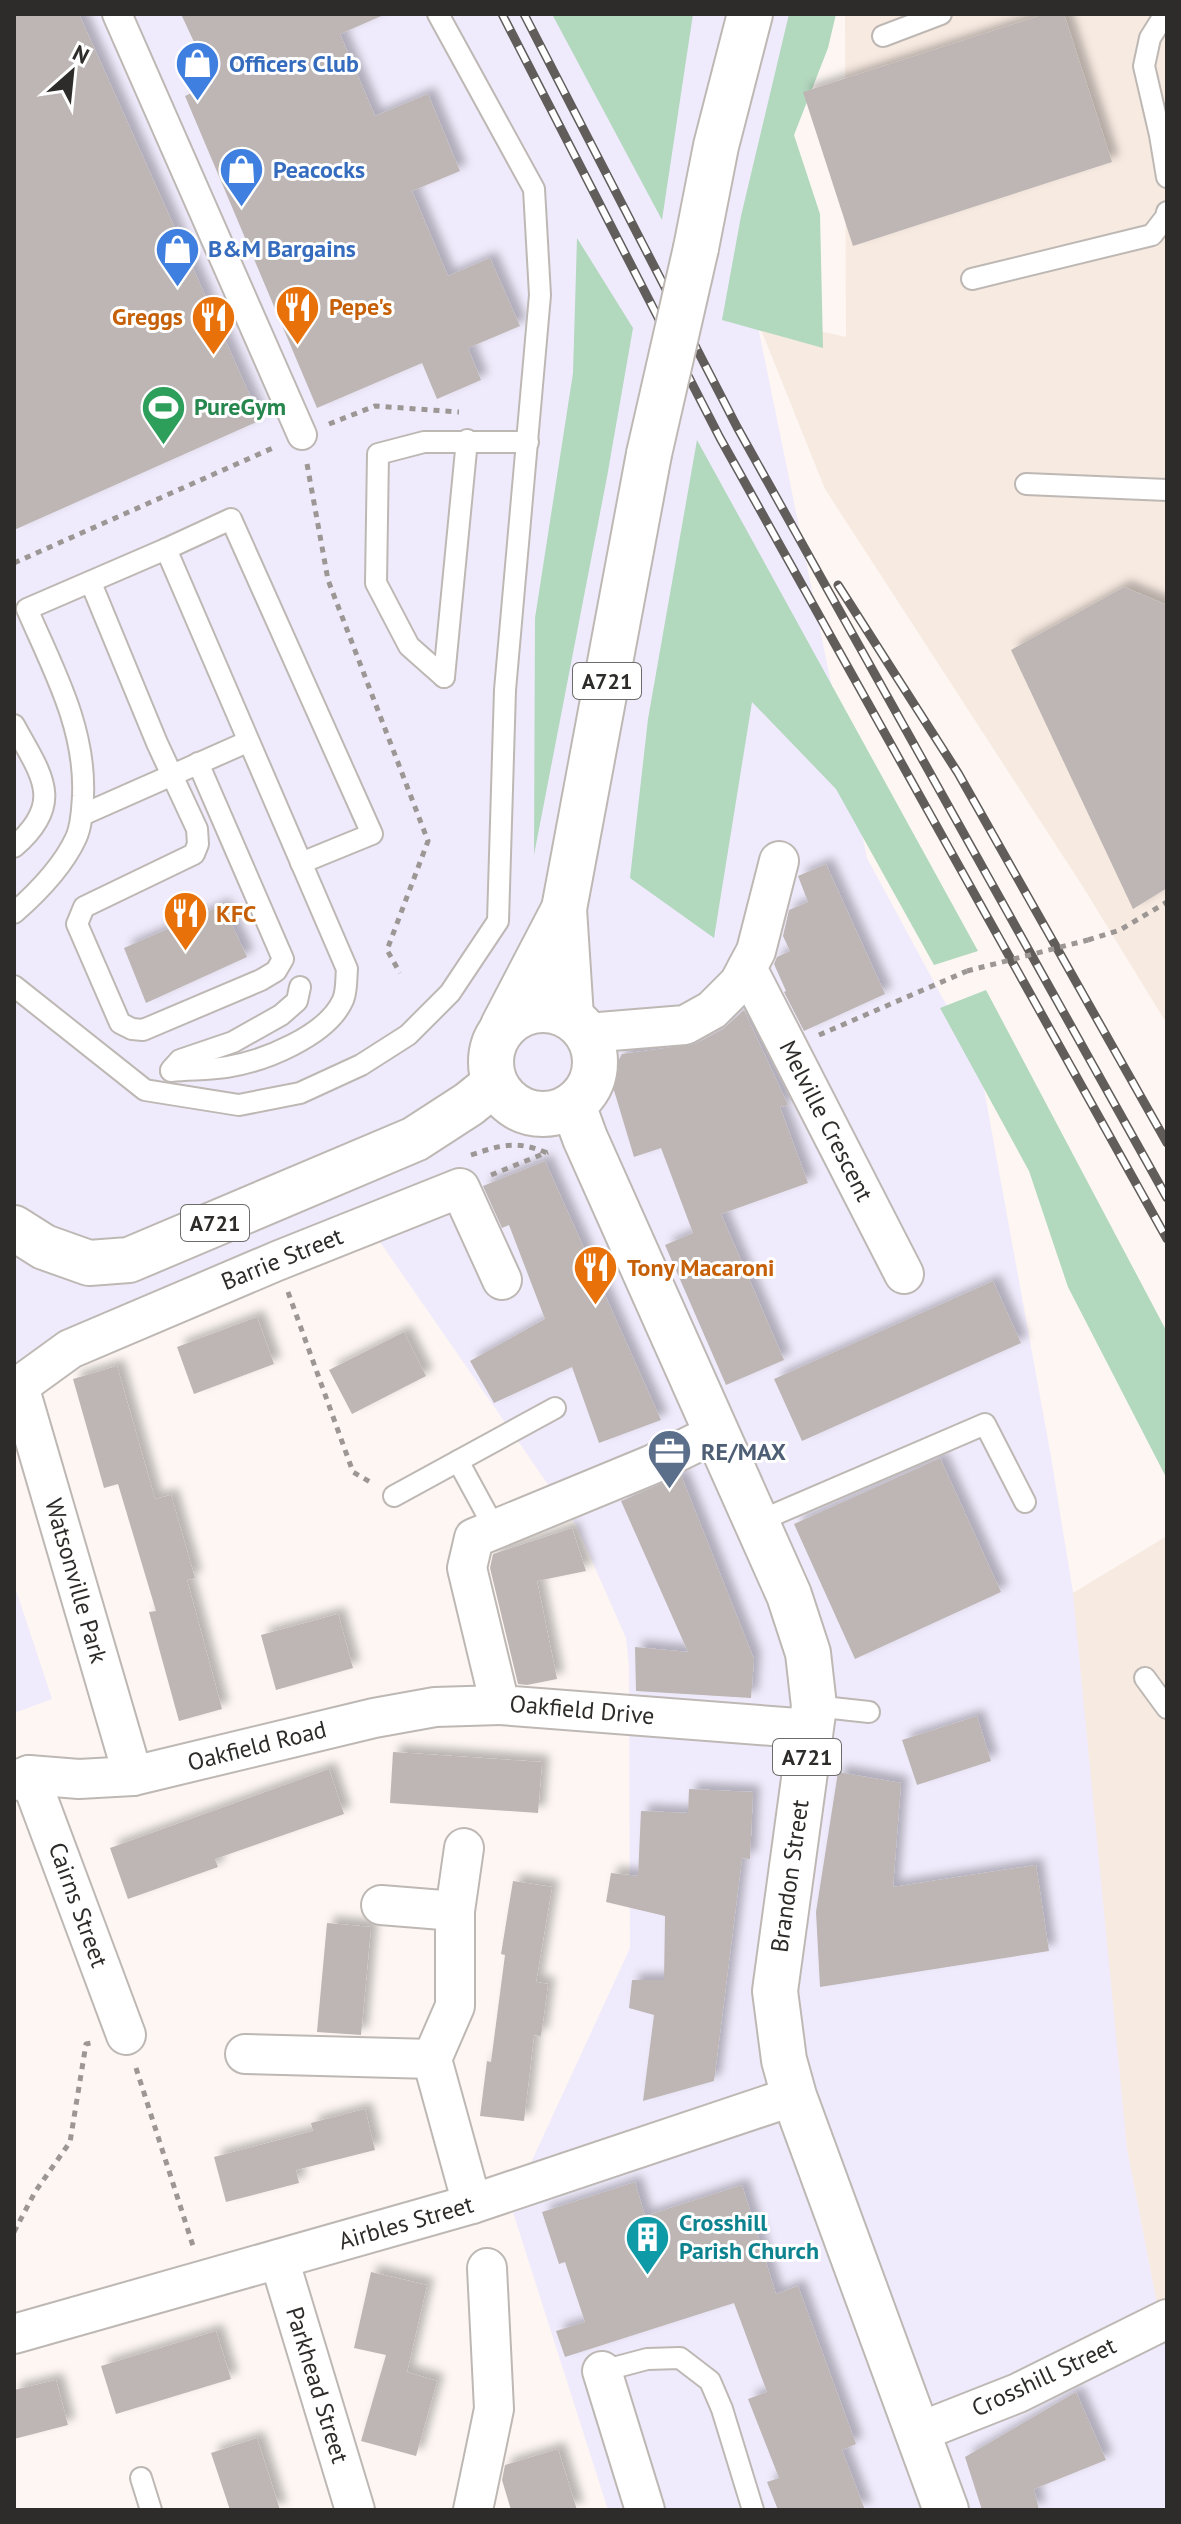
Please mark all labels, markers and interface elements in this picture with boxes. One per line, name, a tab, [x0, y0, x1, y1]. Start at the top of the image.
north arrow	[32, 32, 112, 112]
text: N	[68, 38, 94, 70]
shop icon: Officers Club	[174, 40, 222, 103]
place label: Officers Club	[229, 48, 359, 79]
shop icon: Peacocks	[218, 146, 266, 209]
place label: Peacocks	[273, 154, 365, 185]
shop icon: B&M Bargains	[153, 225, 201, 288]
place label: B&M Bargains	[208, 233, 356, 264]
restaurant icon: Pepe's	[274, 283, 322, 346]
place label: Pepe's	[329, 291, 392, 322]
restaurant icon: Greggs	[190, 293, 238, 356]
place label: Greggs	[112, 301, 183, 332]
sports icon: PureGym	[139, 383, 187, 446]
place label: PureGym	[194, 391, 286, 422]
road number: A721	[573, 663, 641, 699]
restaurant icon: KFC	[161, 890, 209, 953]
place label: KFC	[216, 898, 257, 929]
street label: Melville Crescent	[773, 1035, 880, 1206]
road number: A721	[181, 1205, 249, 1241]
street label: Barrie Street	[216, 1220, 347, 1297]
restaurant icon: Tony Macaroni	[572, 1244, 620, 1307]
place label: Tony Macaroni	[627, 1252, 774, 1283]
office icon: RE/MAX	[646, 1428, 694, 1491]
place label: RE/MAX	[701, 1436, 786, 1467]
street label: Watsonville Park	[38, 1495, 115, 1667]
street label: Oakfield Drive	[508, 1688, 656, 1731]
street label: Oakfield Road	[184, 1713, 330, 1778]
road number: A721	[773, 1739, 841, 1775]
street label: Brandon Street	[763, 1798, 816, 1954]
street label: Cairns Street	[42, 1838, 115, 1972]
street label: Airbles Street	[335, 2189, 477, 2257]
place label: Crosshill Parish Church	[679, 2207, 819, 2266]
building icon: Crosshill Parish Church	[624, 2213, 672, 2276]
street label: Parkhead Street	[279, 2303, 356, 2467]
street label: Crosshill Street	[967, 2330, 1121, 2424]

